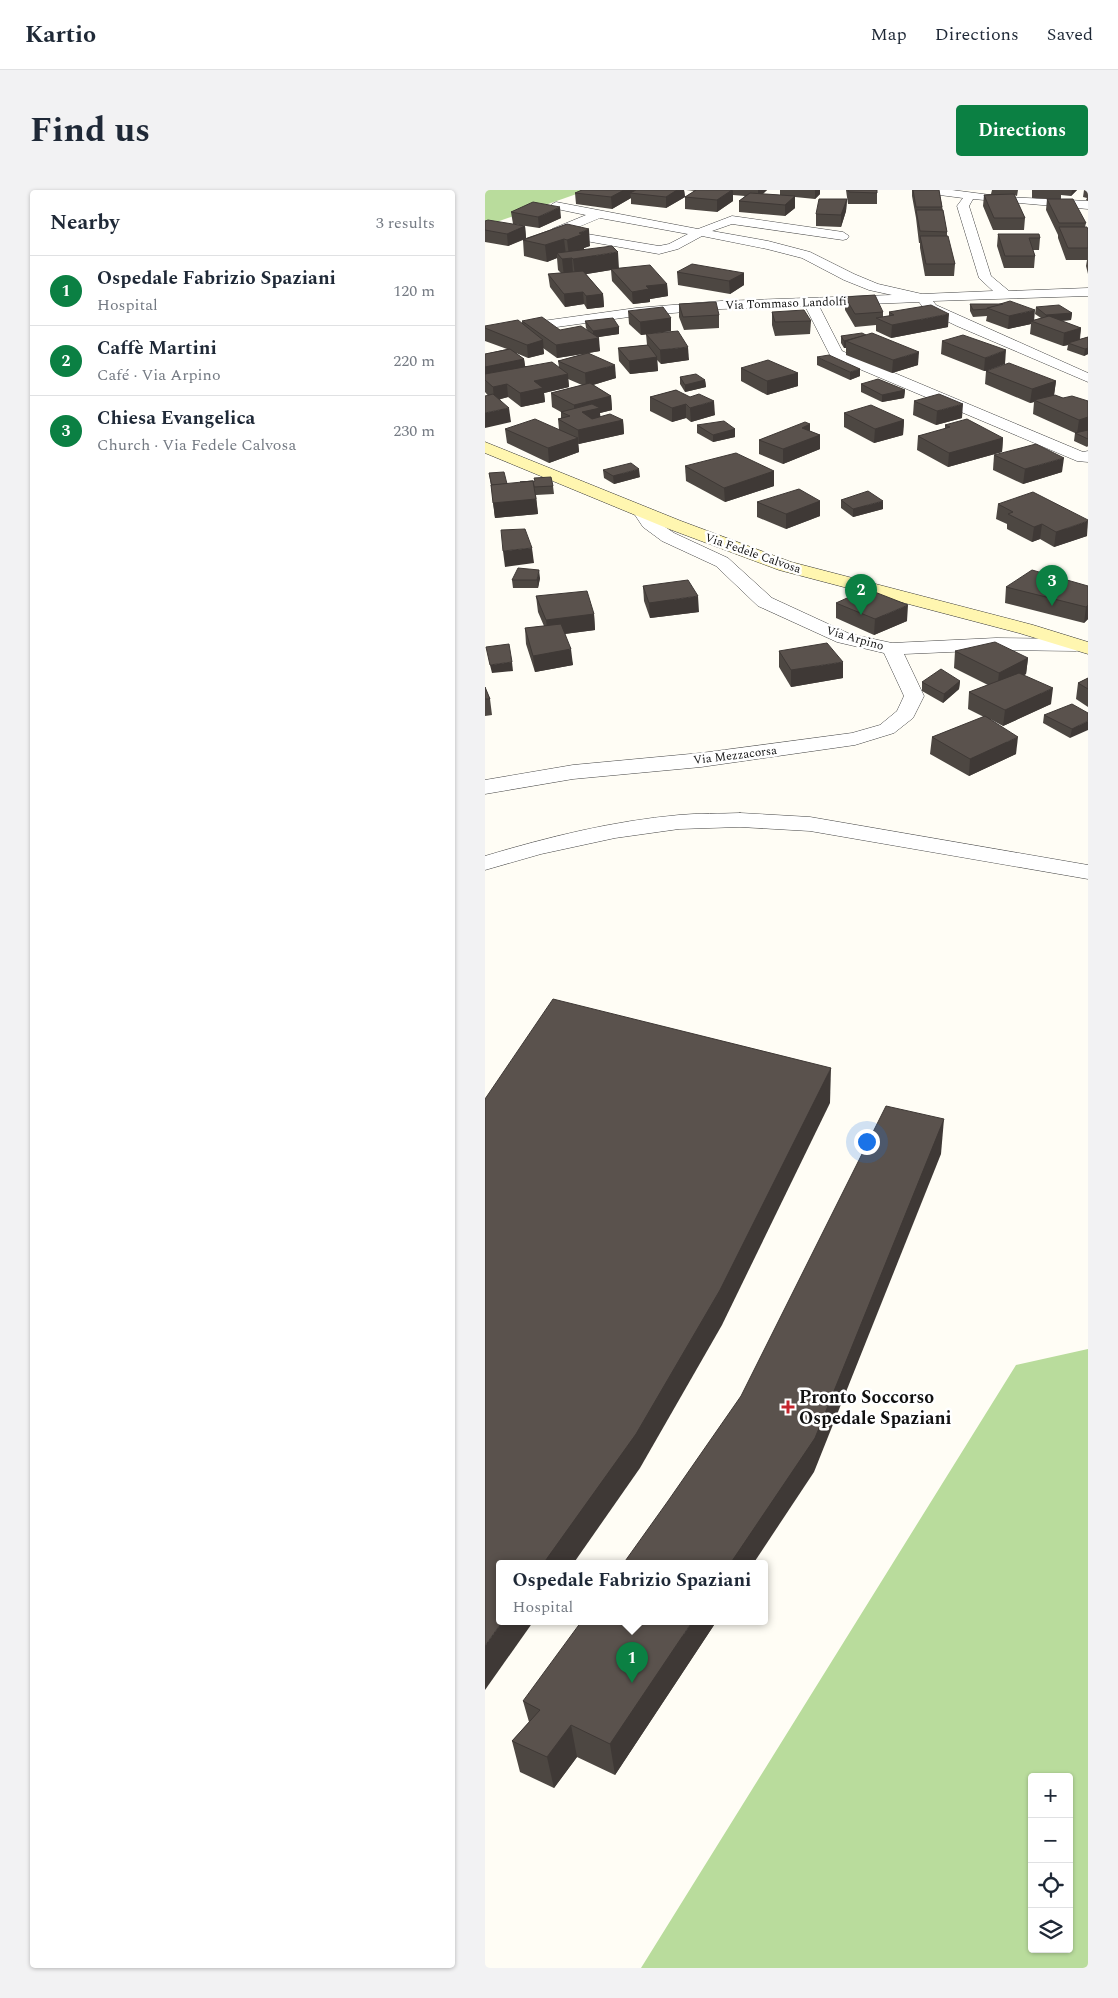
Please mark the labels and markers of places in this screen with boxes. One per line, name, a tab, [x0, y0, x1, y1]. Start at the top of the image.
pin: 3	[1036, 565, 1068, 606]
pin: 2	[845, 574, 877, 615]
place label: Pronto Soccorso Ospedale Spaziani	[799, 1384, 952, 1432]
marker: Pronto Soccorso Ospedale Spaziani	[781, 1400, 795, 1414]
pin: 1	[616, 1642, 648, 1683]

